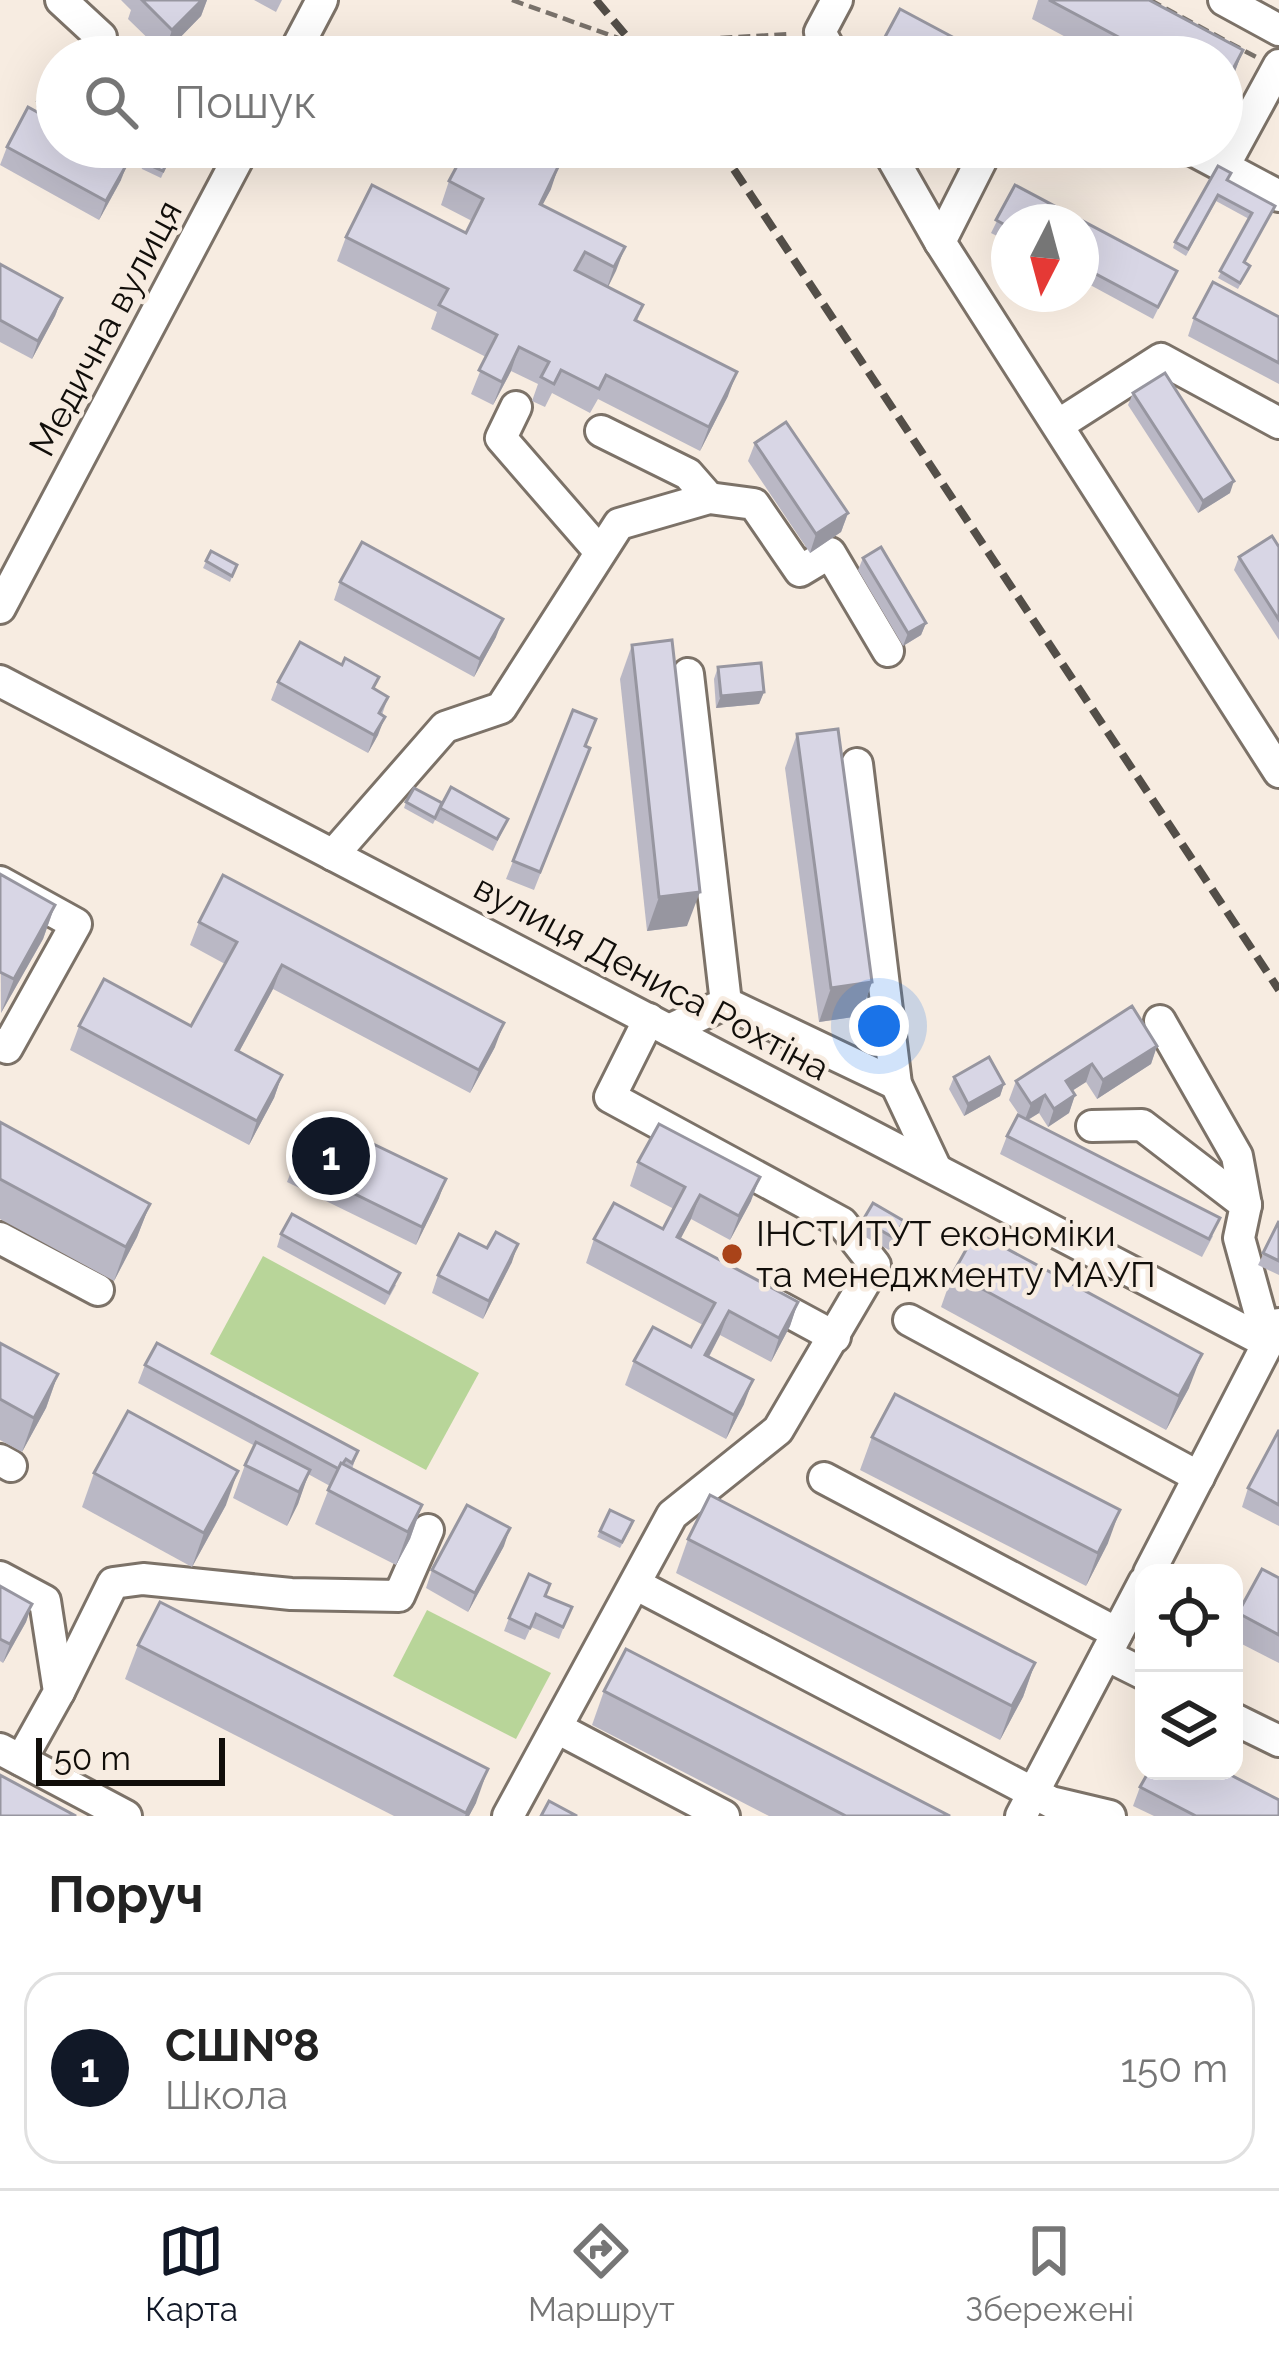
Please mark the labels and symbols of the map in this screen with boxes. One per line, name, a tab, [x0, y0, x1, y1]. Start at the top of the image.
street label: Медична вулиця	[20, 193, 190, 463]
north arrow	[991, 204, 1099, 312]
street label: вулиця Дениса Рохтіна	[467, 866, 837, 1088]
your location	[849, 996, 909, 1056]
pin: 1	[292, 1111, 370, 1201]
place label: ІНСТИТУТ економіки та менеджменту МАУП	[756, 1212, 1156, 1295]
marker: ІНСТИТУТ економіки та менеджменту МАУП	[719, 1241, 745, 1267]
scale bar	[36, 1732, 225, 1785]

